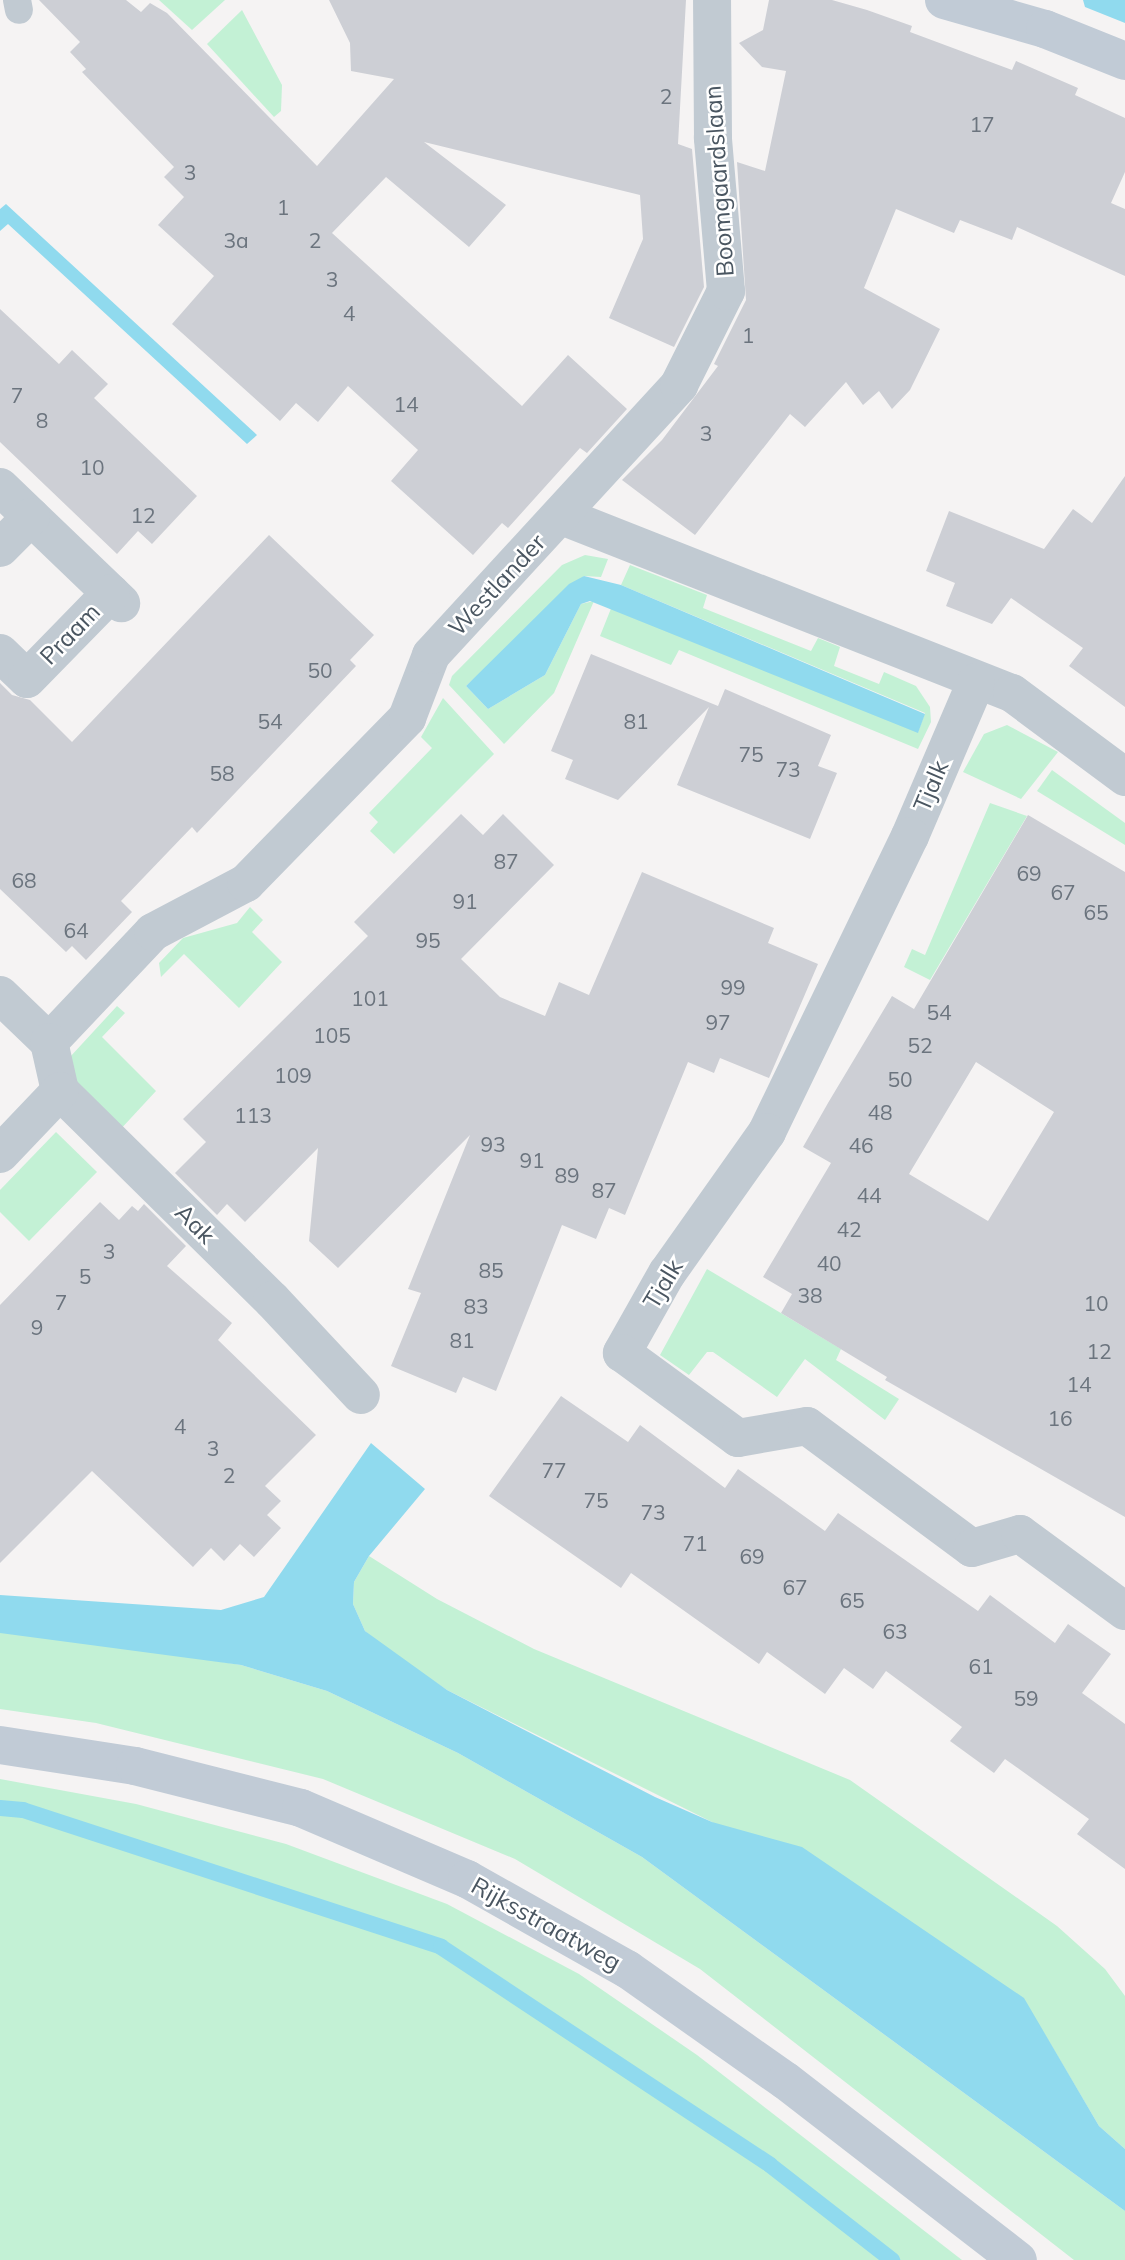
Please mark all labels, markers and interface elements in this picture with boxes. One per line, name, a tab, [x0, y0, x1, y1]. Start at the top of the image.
house number: 2	[660, 83, 672, 109]
street label: Boomgaardslaan	[698, 84, 740, 278]
house number: 17	[969, 111, 995, 137]
house number: 3	[184, 159, 196, 185]
house number: 1	[277, 194, 289, 220]
house number: 3a	[223, 227, 249, 253]
house number: 2	[309, 227, 321, 253]
house number: 3	[326, 266, 338, 292]
house number: 4	[343, 300, 355, 326]
house number: 1	[742, 322, 754, 348]
house number: 7	[11, 382, 23, 408]
house number: 14	[393, 391, 419, 417]
house number: 8	[36, 407, 48, 433]
house number: 3	[700, 420, 712, 446]
house number: 10	[79, 454, 105, 480]
house number: 12	[130, 502, 156, 528]
street label: Westlander	[443, 528, 551, 642]
street label: Praam	[34, 597, 106, 671]
house number: 50	[307, 657, 333, 683]
house number: 54	[257, 708, 283, 734]
house number: 81	[623, 708, 649, 734]
house number: 75	[738, 741, 764, 767]
house number: 73	[775, 756, 801, 782]
street label: Tjalk	[907, 756, 955, 816]
house number: 58	[209, 760, 235, 786]
house number: 87	[493, 848, 519, 874]
house number: 69	[1016, 860, 1042, 886]
house number: 68	[11, 867, 37, 893]
house number: 67	[1050, 879, 1076, 905]
house number: 91	[452, 888, 478, 914]
house number: 65	[1083, 899, 1109, 925]
house number: 64	[63, 917, 89, 943]
house number: 95	[415, 927, 441, 953]
house number: 99	[720, 974, 746, 1000]
house number: 101	[351, 985, 389, 1011]
house number: 54	[926, 999, 952, 1025]
house number: 97	[705, 1009, 731, 1035]
house number: 105	[313, 1022, 351, 1048]
house number: 52	[907, 1032, 933, 1058]
house number: 109	[274, 1062, 312, 1088]
house number: 50	[887, 1066, 913, 1092]
house number: 48	[867, 1099, 893, 1125]
house number: 113	[234, 1102, 272, 1128]
house number: 93	[480, 1131, 506, 1157]
house number: 46	[848, 1132, 874, 1158]
house number: 91	[519, 1147, 545, 1173]
house number: 89	[554, 1162, 580, 1188]
house number: 87	[591, 1177, 617, 1203]
house number: 44	[856, 1182, 882, 1208]
street label: Aak	[169, 1198, 221, 1250]
house number: 42	[836, 1216, 862, 1242]
house number: 3	[103, 1238, 115, 1264]
house number: 40	[816, 1250, 842, 1276]
street label: Tjalk	[637, 1254, 689, 1314]
house number: 85	[478, 1257, 504, 1283]
house number: 5	[79, 1263, 91, 1289]
house number: 38	[797, 1282, 823, 1308]
house number: 7	[55, 1289, 67, 1315]
house number: 10	[1083, 1290, 1109, 1316]
house number: 83	[463, 1293, 489, 1319]
house number: 9	[31, 1314, 43, 1340]
house number: 81	[449, 1327, 475, 1353]
house number: 12	[1086, 1338, 1112, 1364]
house number: 14	[1066, 1371, 1092, 1397]
house number: 16	[1047, 1405, 1073, 1431]
house number: 4	[174, 1413, 186, 1439]
house number: 3	[207, 1435, 219, 1461]
house number: 77	[541, 1457, 567, 1483]
house number: 2	[223, 1462, 235, 1488]
house number: 75	[583, 1487, 609, 1513]
house number: 73	[640, 1499, 666, 1525]
house number: 71	[682, 1530, 708, 1556]
house number: 69	[739, 1543, 765, 1569]
house number: 67	[782, 1574, 808, 1600]
house number: 65	[839, 1587, 865, 1613]
house number: 63	[882, 1618, 908, 1644]
house number: 61	[968, 1653, 994, 1679]
house number: 59	[1013, 1685, 1039, 1711]
street label: Rijksstraatweg	[466, 1871, 626, 1977]

